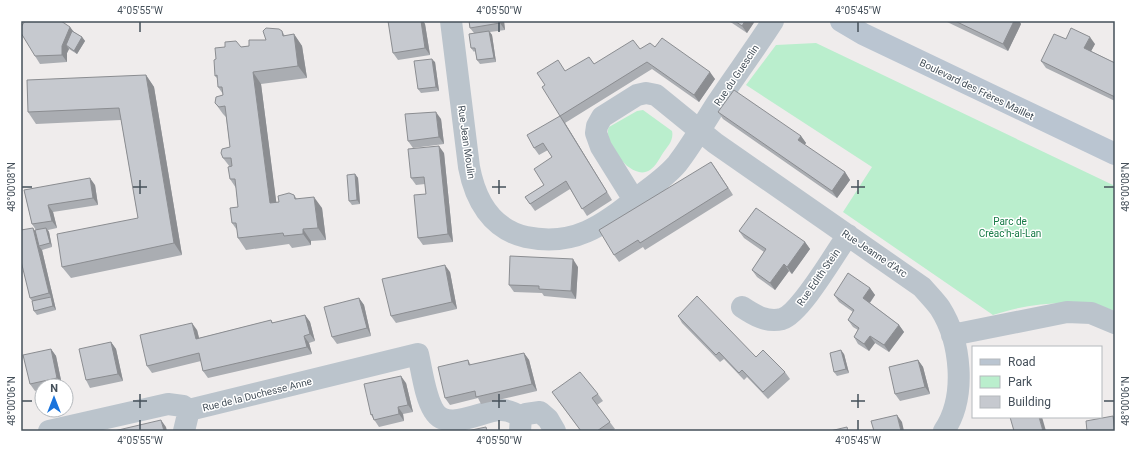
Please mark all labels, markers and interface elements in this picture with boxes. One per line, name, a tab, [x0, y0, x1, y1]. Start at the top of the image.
text: 4°05'55"W	[117, 5, 163, 16]
text: 4°05'50"W	[476, 5, 522, 16]
text: 4°05'45"W	[835, 5, 881, 16]
street label: Rue du Guesclin	[712, 43, 761, 108]
street label: Boulevard des Frères Maillet	[918, 57, 1036, 122]
street label: Rue Jean Moulin	[456, 105, 477, 180]
text: 48°00'08"N	[6, 162, 17, 212]
text: 48°00'08"N	[1120, 162, 1131, 212]
park label: Parc de Créac'h-al-Lan	[979, 216, 1041, 239]
street label: Rue Jeanne d'Arc	[840, 227, 909, 279]
street label: Rue Edith Stein	[795, 247, 842, 308]
legend	[972, 346, 1102, 418]
text: Road	[1008, 355, 1036, 369]
text: Park	[1008, 375, 1033, 389]
text: 48°00'06"N	[6, 376, 17, 426]
street label: Rue de la Duchesse Anne	[201, 376, 313, 413]
text: 48°00'06"N	[1120, 376, 1131, 426]
north arrow	[34, 378, 74, 418]
text: N	[50, 382, 58, 395]
text: Building	[1008, 395, 1051, 409]
text: 4°05'55"W	[117, 435, 163, 446]
text: 4°05'50"W	[476, 435, 522, 446]
text: 4°05'45"W	[835, 435, 881, 446]

